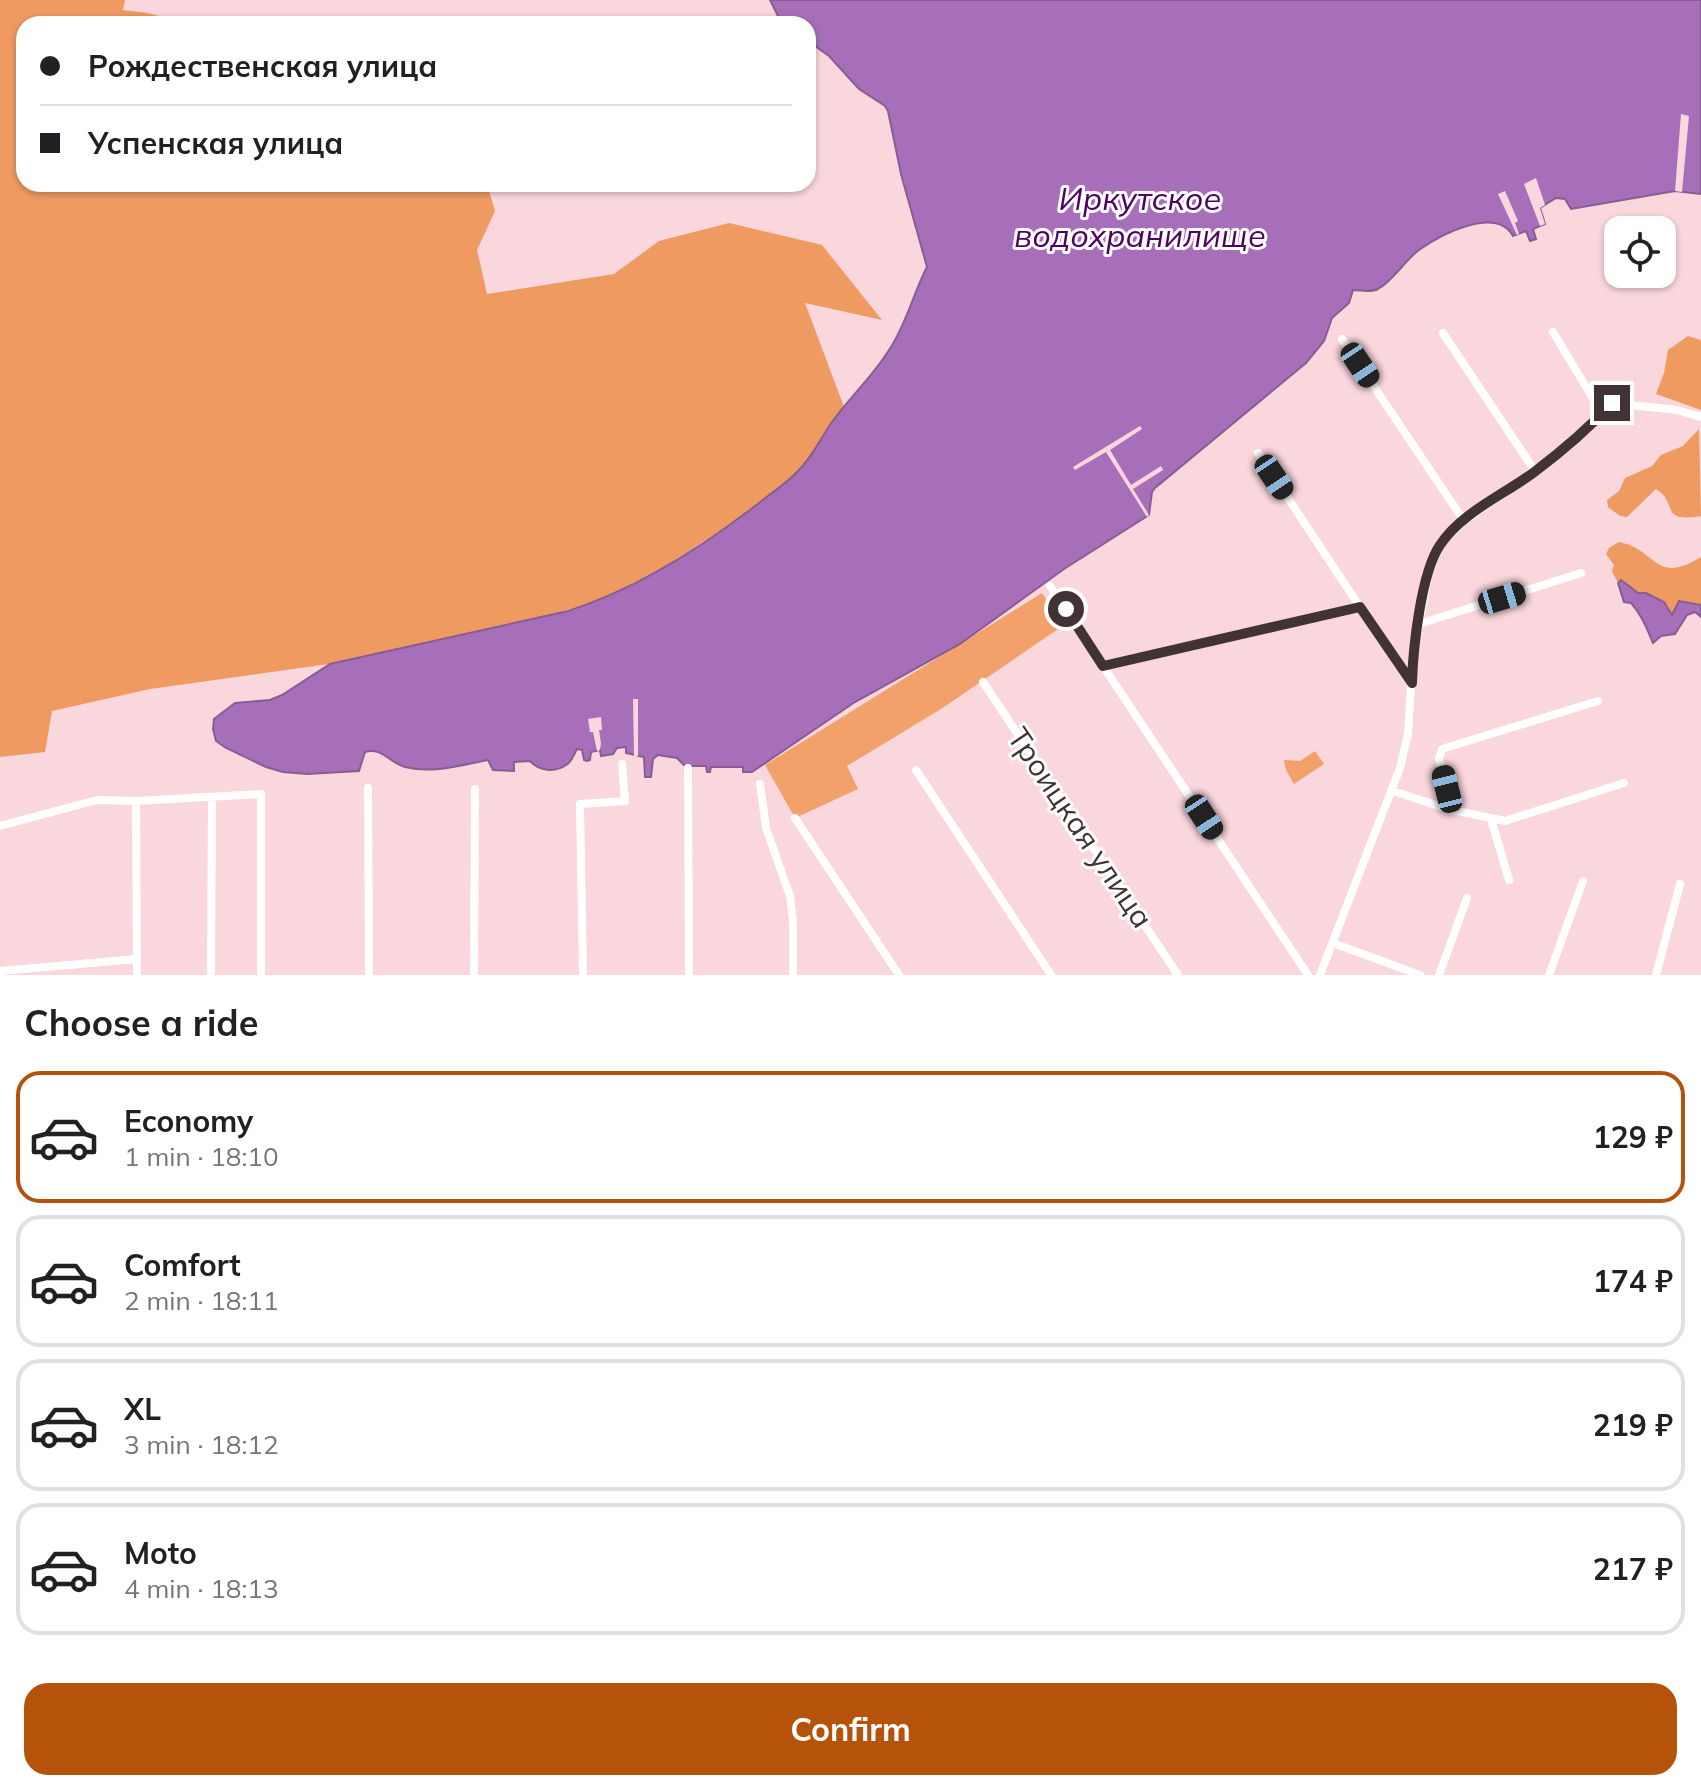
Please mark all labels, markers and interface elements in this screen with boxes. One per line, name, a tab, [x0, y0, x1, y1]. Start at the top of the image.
text: Рождественская улица	[88, 47, 437, 85]
text: Успенская улица	[88, 124, 343, 162]
water label: Иркутское водохранилище	[1014, 178, 1266, 255]
map controls	[1604, 216, 1676, 288]
button: locate	[1604, 216, 1676, 288]
car	[1337, 338, 1383, 392]
route end	[1594, 385, 1630, 421]
car	[1251, 450, 1297, 504]
car	[1476, 580, 1528, 616]
route start	[1048, 591, 1084, 627]
street label: Троицкая улица	[1000, 720, 1162, 935]
car	[1430, 763, 1464, 815]
car	[1181, 790, 1227, 844]
text: Choose a ride	[24, 1000, 258, 1045]
icon: car	[28, 1101, 100, 1173]
text: Economy	[124, 1102, 253, 1140]
text: 129 ₽	[1593, 1118, 1673, 1156]
text: 1 min · 18:10	[124, 1140, 279, 1173]
icon: car	[28, 1245, 100, 1317]
text: Comfort	[124, 1246, 241, 1284]
text: 174 ₽	[1593, 1262, 1673, 1300]
text: 2 min · 18:11	[124, 1284, 279, 1317]
icon: car	[28, 1389, 100, 1461]
text: XL	[124, 1390, 161, 1428]
text: 219 ₽	[1593, 1406, 1673, 1444]
text: 3 min · 18:12	[124, 1428, 279, 1461]
icon: car	[28, 1533, 100, 1605]
text: Moto	[124, 1534, 197, 1572]
text: 217 ₽	[1593, 1550, 1673, 1588]
text: 4 min · 18:13	[124, 1572, 279, 1605]
button: Confirm	[24, 1683, 1677, 1775]

